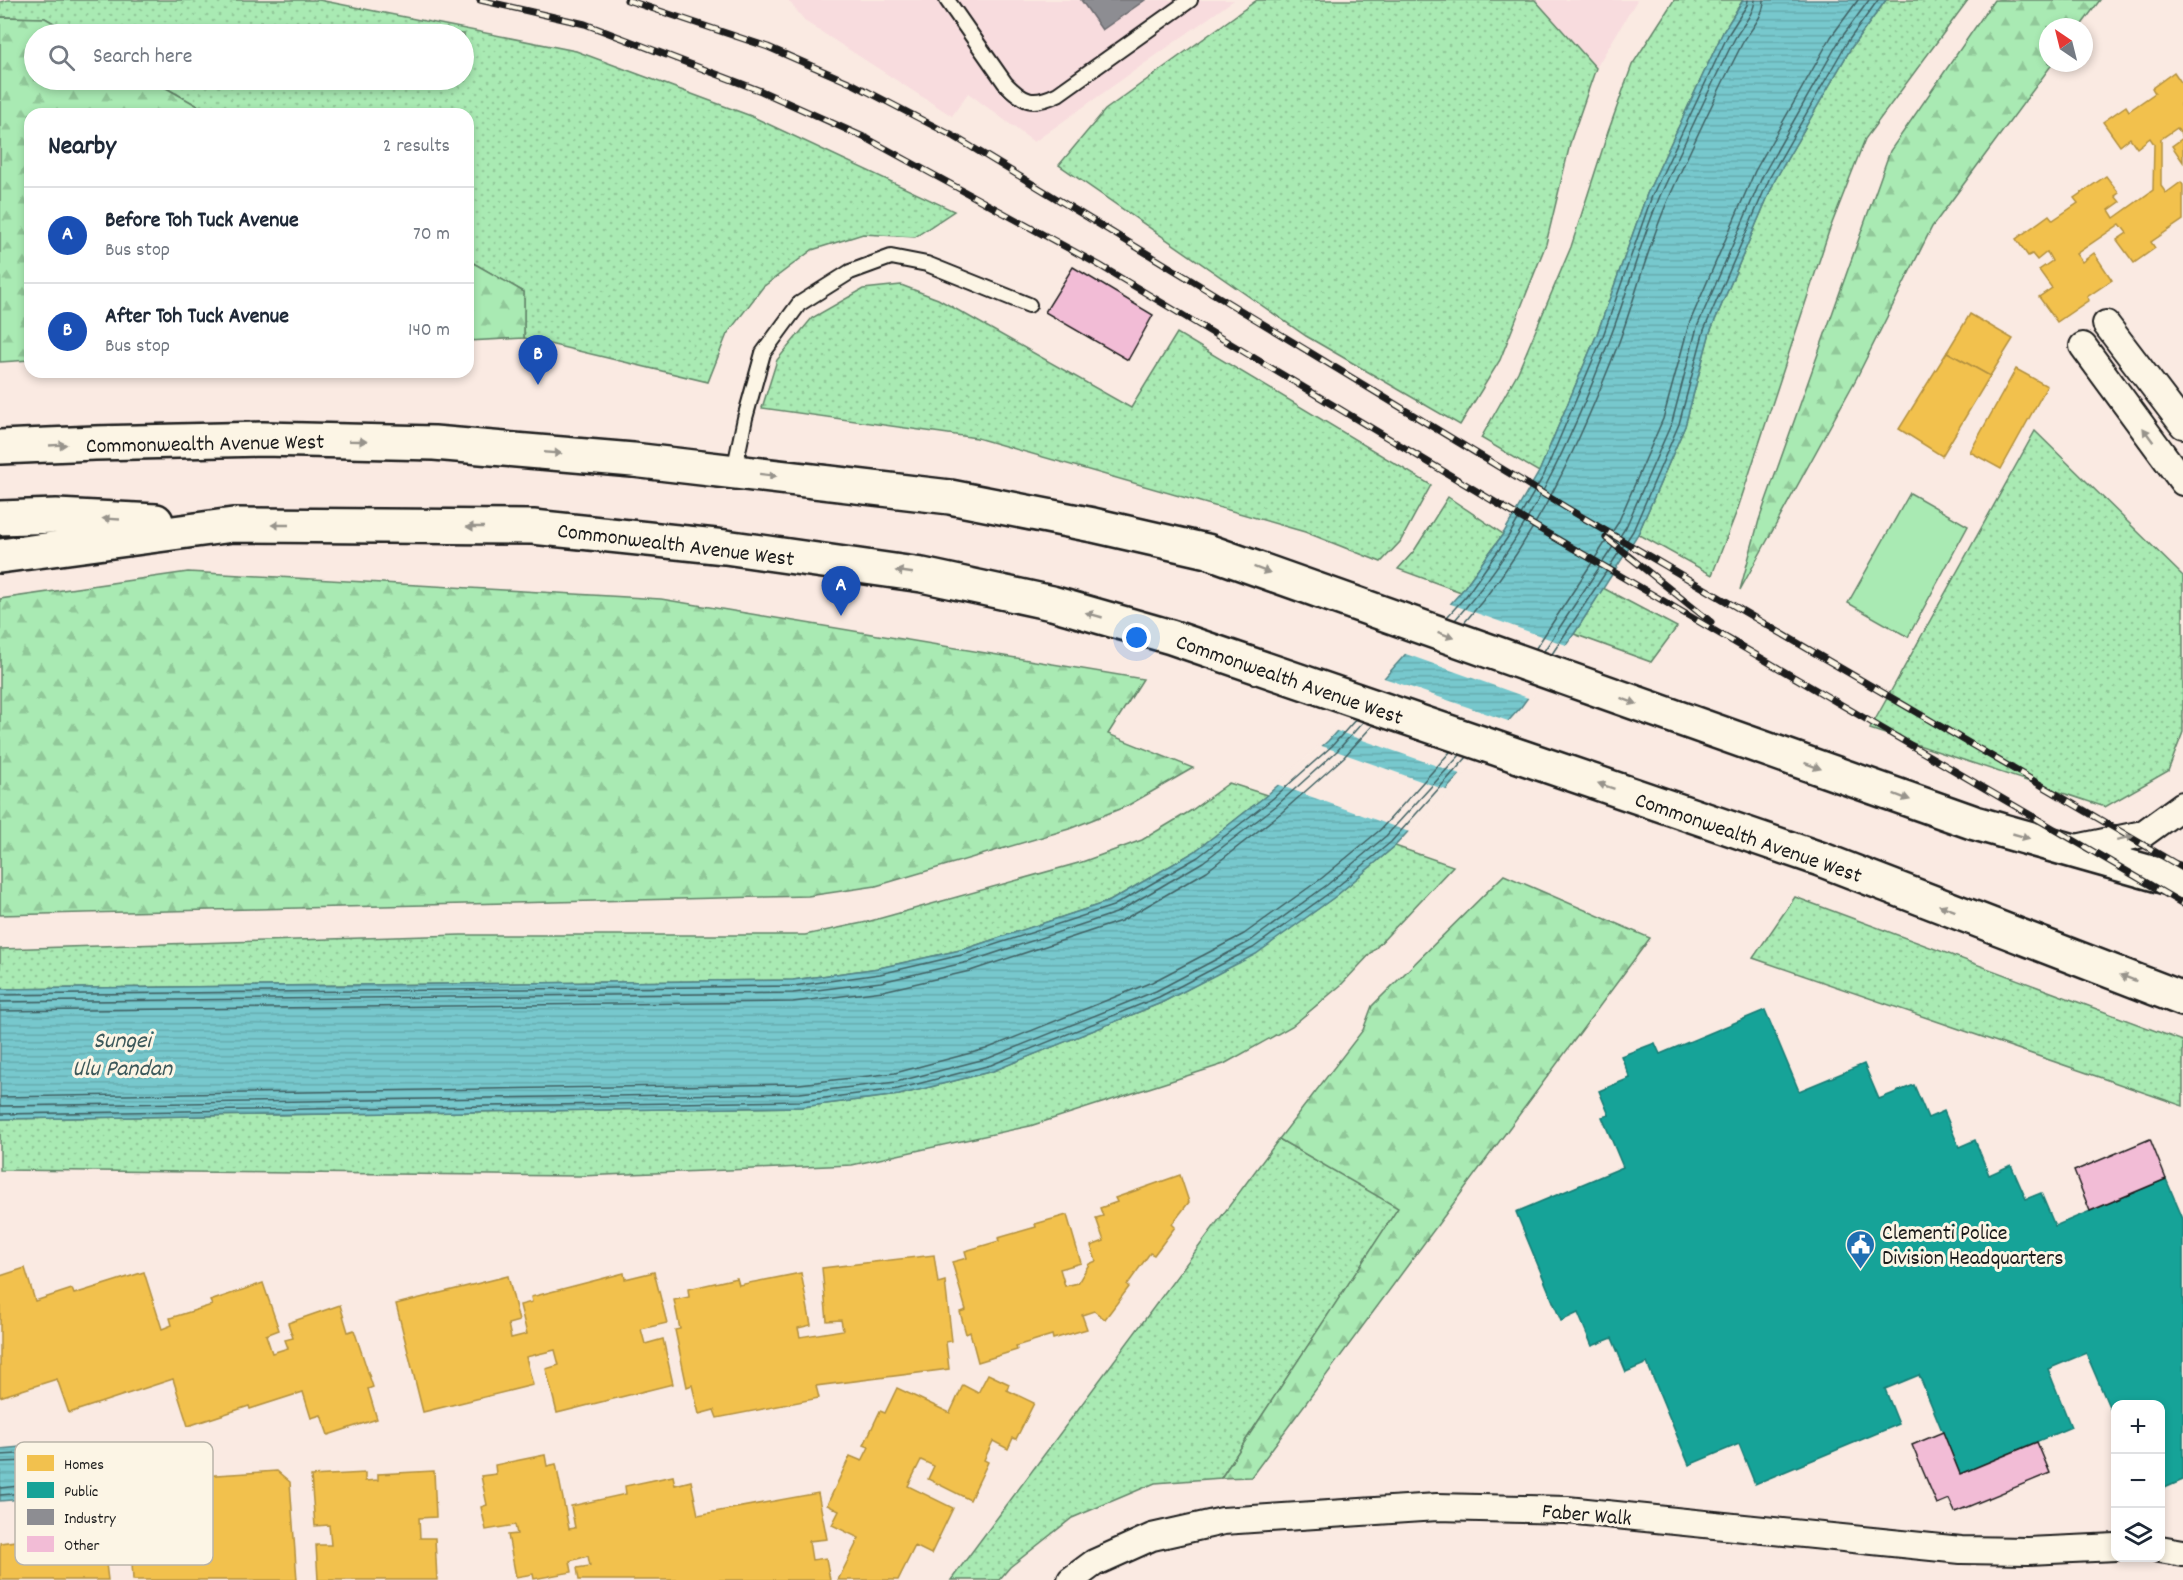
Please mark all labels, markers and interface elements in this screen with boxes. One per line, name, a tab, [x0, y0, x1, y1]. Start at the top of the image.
north arrow	[2039, 18, 2093, 72]
search box	[24, 24, 474, 90]
icon: search	[45, 41, 78, 74]
text: Search here	[93, 42, 192, 73]
text: Nearby	[48, 129, 116, 166]
text: 2 results	[383, 133, 450, 161]
text: Before Toh Tuck Avenue	[105, 206, 299, 237]
text: A	[62, 221, 73, 249]
text: 70 m	[413, 221, 450, 249]
text: Bus stop	[105, 237, 170, 265]
text: After Toh Tuck Avenue	[105, 302, 289, 333]
text: B	[63, 317, 72, 345]
text: 140 m	[408, 317, 450, 345]
text: Bus stop	[105, 333, 170, 361]
pin: B	[518, 336, 558, 385]
one-way arrow	[2143, 427, 2155, 442]
street label: Commonwealth Avenue West	[86, 428, 325, 463]
one-way arrow	[349, 436, 368, 446]
one-way arrow	[49, 440, 68, 449]
one-way arrow	[543, 448, 562, 458]
one-way arrow	[758, 471, 777, 480]
one-way arrow	[102, 514, 121, 523]
street label: Commonwealth Avenue West	[555, 517, 796, 576]
one-way arrow	[270, 520, 289, 530]
one-way arrow	[465, 522, 484, 532]
pin: A	[822, 566, 860, 616]
one-way arrow	[1253, 566, 1271, 576]
one-way arrow	[895, 568, 914, 577]
one-way arrow	[1085, 610, 1103, 619]
your location	[1122, 623, 1151, 652]
street label: Commonwealth Avenue West	[1171, 628, 1407, 735]
one-way arrow	[1437, 631, 1455, 641]
one-way arrow	[1621, 696, 1639, 706]
one-way arrow	[1804, 761, 1822, 771]
one-way arrow	[1597, 780, 1615, 790]
street label: Commonwealth Avenue West	[1630, 786, 1866, 893]
one-way arrow	[1893, 793, 1911, 803]
one-way arrow	[2012, 832, 2030, 841]
one-way arrow	[2115, 832, 2134, 842]
one-way arrow	[1937, 902, 1955, 912]
one-way arrow	[2119, 973, 2137, 983]
water label: Sungei Ulu Pandan	[72, 1025, 173, 1087]
place label: Clementi Police Division Headquarters	[1882, 1219, 2063, 1275]
public building icon: Clementi Police Division Headquarters	[1845, 1228, 1877, 1270]
map controls	[2111, 1400, 2165, 1562]
button: +	[2111, 1400, 2165, 1454]
legend	[15, 1442, 213, 1565]
text: Homes	[64, 1454, 104, 1477]
button: −	[2111, 1454, 2165, 1508]
text: Public	[64, 1481, 98, 1504]
street label: Faber Walk	[1541, 1497, 1633, 1536]
text: Industry	[64, 1508, 116, 1531]
button: layers	[2111, 1508, 2165, 1562]
text: Other	[64, 1535, 99, 1558]

